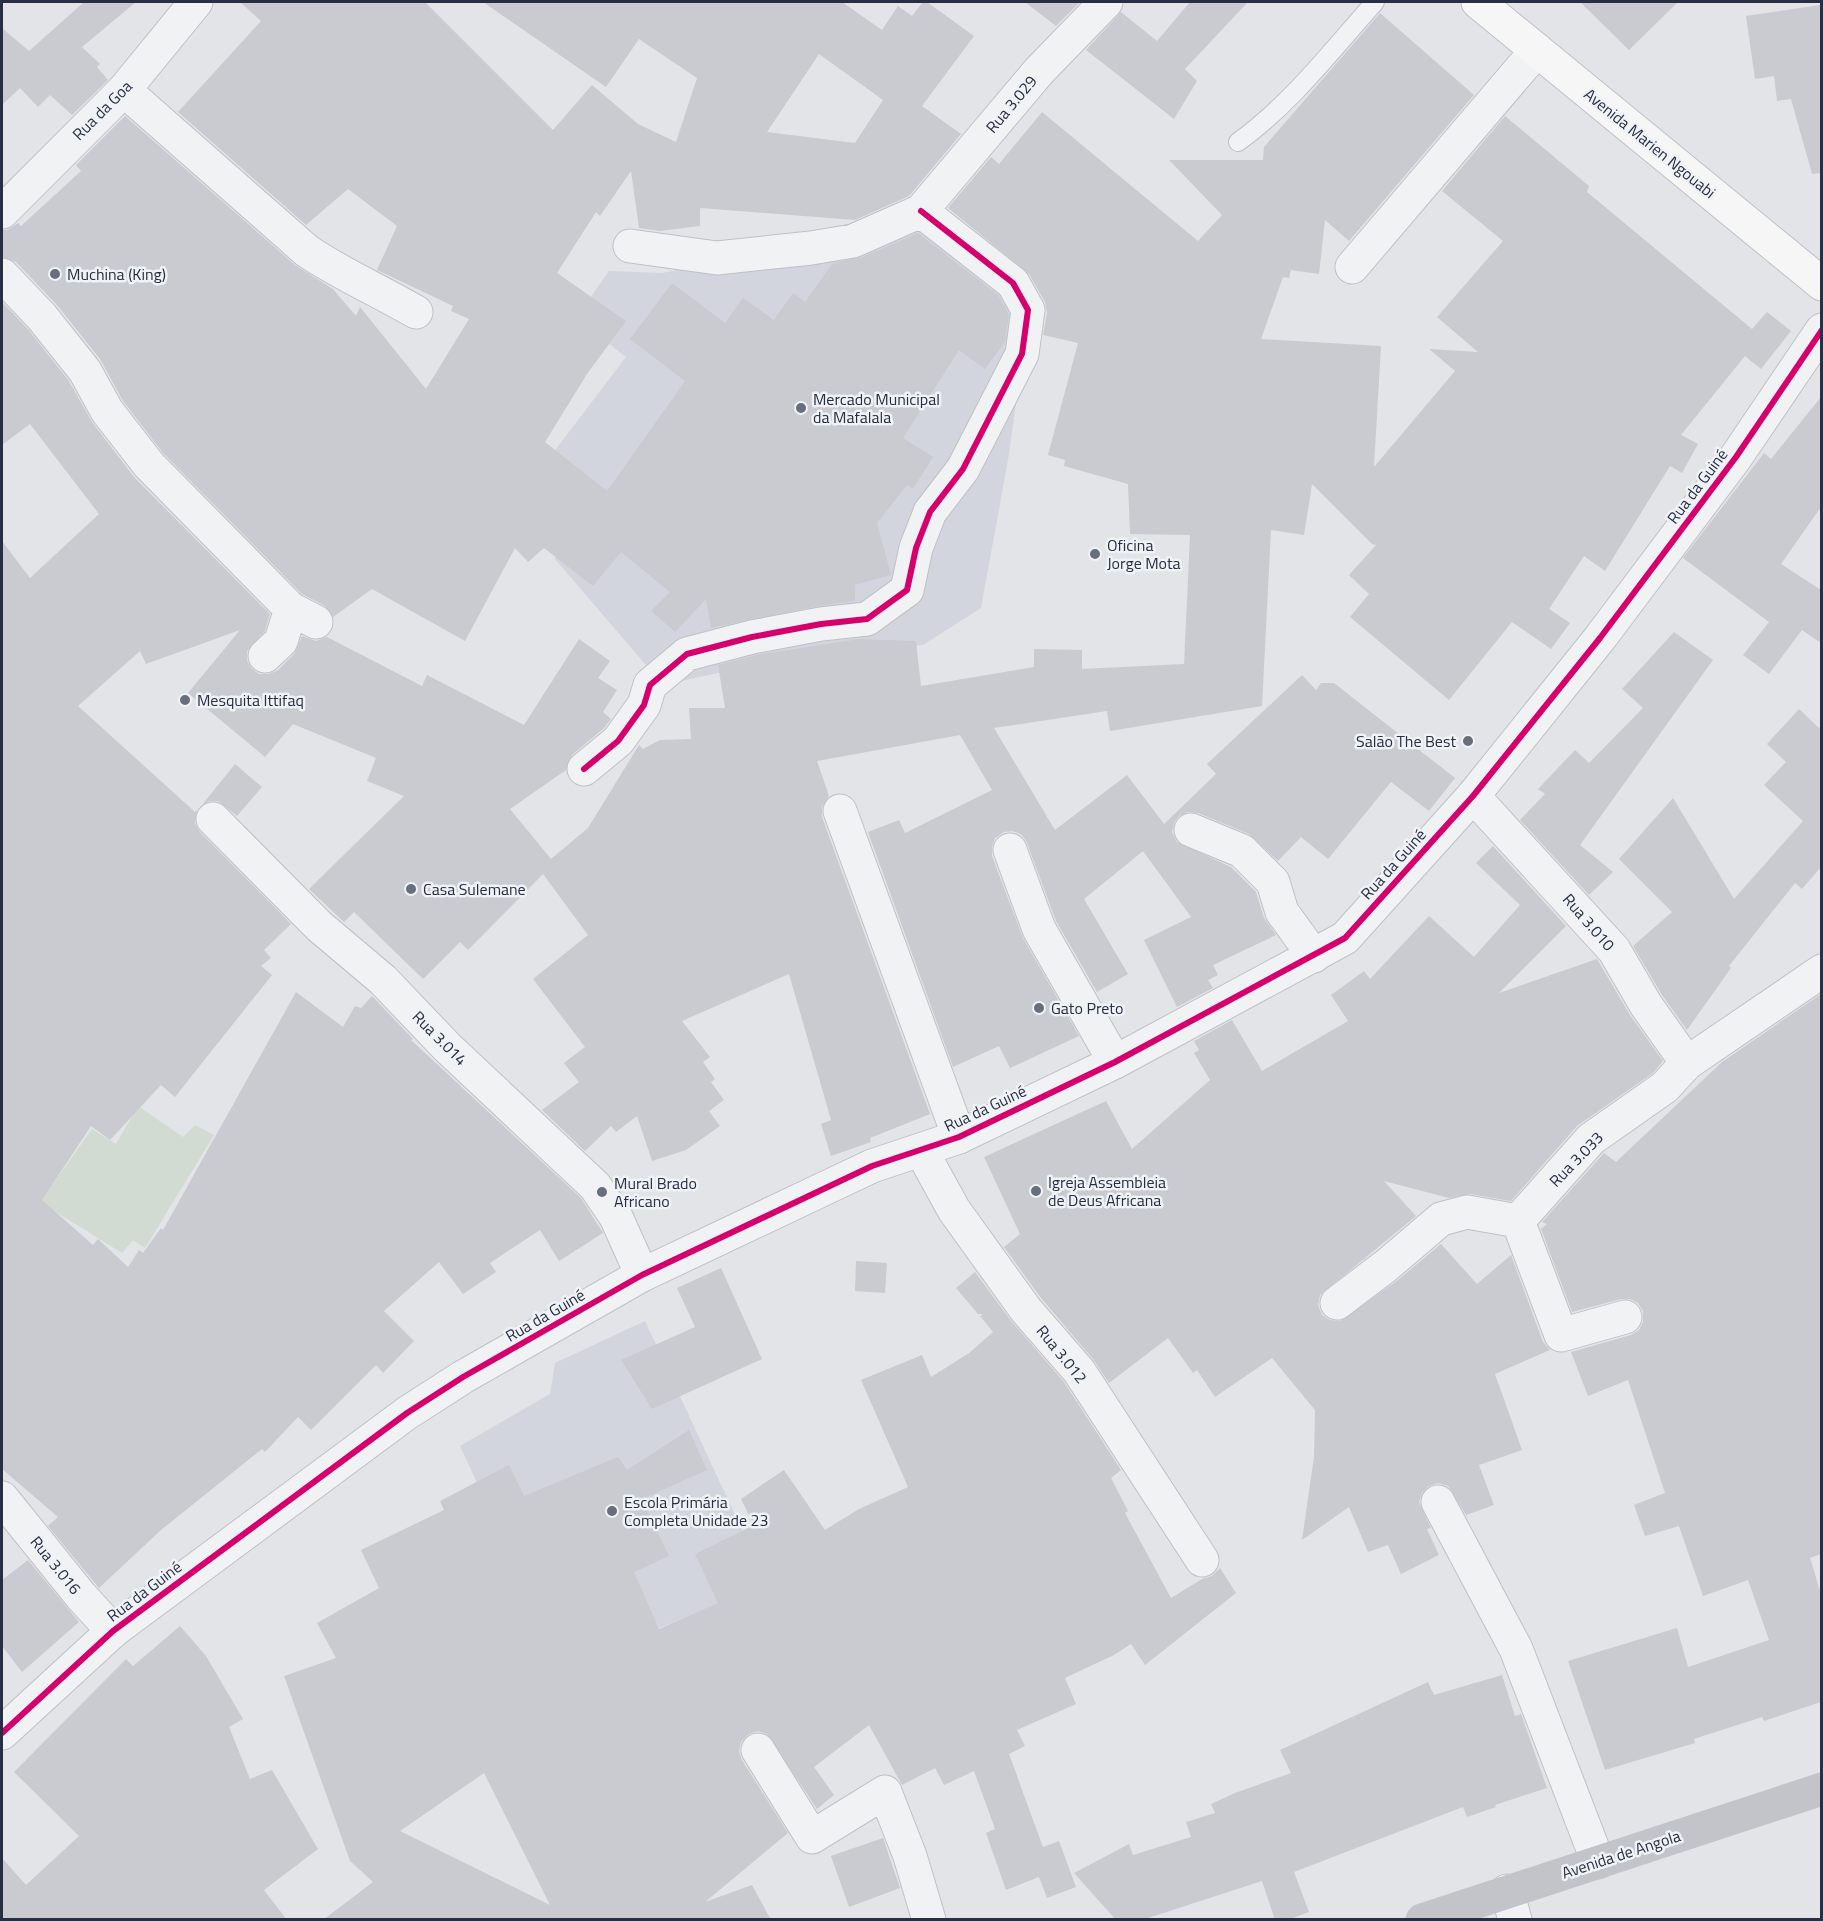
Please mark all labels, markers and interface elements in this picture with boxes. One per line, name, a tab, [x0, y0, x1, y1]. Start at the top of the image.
street label: Rua 3.029	[980, 70, 1042, 138]
street label: Rua da Goa	[67, 75, 137, 145]
street label: Avenida Marien Ngouabi	[1579, 82, 1721, 204]
place label: Muchina (King)	[67, 262, 166, 286]
marker: Muchina (King)	[48, 267, 62, 281]
place label: Mercado Municipal da Mafalala	[813, 387, 940, 429]
marker: Mercado Municipal da Mafalala	[794, 401, 808, 415]
street label: Rua da Guiné	[1661, 443, 1733, 529]
place label: Oficina Jorge Mota	[1107, 533, 1181, 575]
marker: Oficina Jorge Mota	[1088, 547, 1102, 561]
place label: Mesquita Ittifaq	[197, 688, 304, 712]
marker: Mesquita Ittifaq	[178, 693, 192, 707]
place label: Salão The Best	[1356, 729, 1456, 753]
marker: Salão The Best	[1461, 734, 1475, 748]
street label: Rua da Guiné	[1355, 823, 1431, 905]
place label: Casa Sulemane	[423, 877, 526, 901]
marker: Casa Sulemane	[404, 882, 418, 896]
street label: Rua 3.010	[1557, 888, 1621, 956]
place label: Gato Preto	[1051, 996, 1123, 1020]
marker: Gato Preto	[1032, 1001, 1046, 1015]
street label: Rua 3.014	[407, 1005, 473, 1071]
street label: Rua da Guiné	[940, 1078, 1030, 1138]
street label: Rua 3.033	[1543, 1126, 1609, 1192]
place label: Igreja Assembleia de Deus Africana	[1048, 1170, 1166, 1212]
place label: Mural Brado Africano	[614, 1171, 697, 1213]
marker: Igreja Assembleia de Deus Africana	[1029, 1184, 1043, 1198]
marker: Mural Brado Africano	[595, 1185, 609, 1199]
street label: Rua da Guiné	[501, 1283, 589, 1347]
street label: Rua 3.012	[1031, 1320, 1093, 1388]
place label: Escola Primária Completa Unidade 23	[624, 1490, 769, 1532]
marker: Escola Primária Completa Unidade 23	[605, 1504, 619, 1518]
street label: Rua 3.016	[25, 1531, 87, 1599]
street label: Rua da Guiné	[101, 1555, 187, 1627]
street label: Avenida de Angola	[1559, 1823, 1683, 1885]

